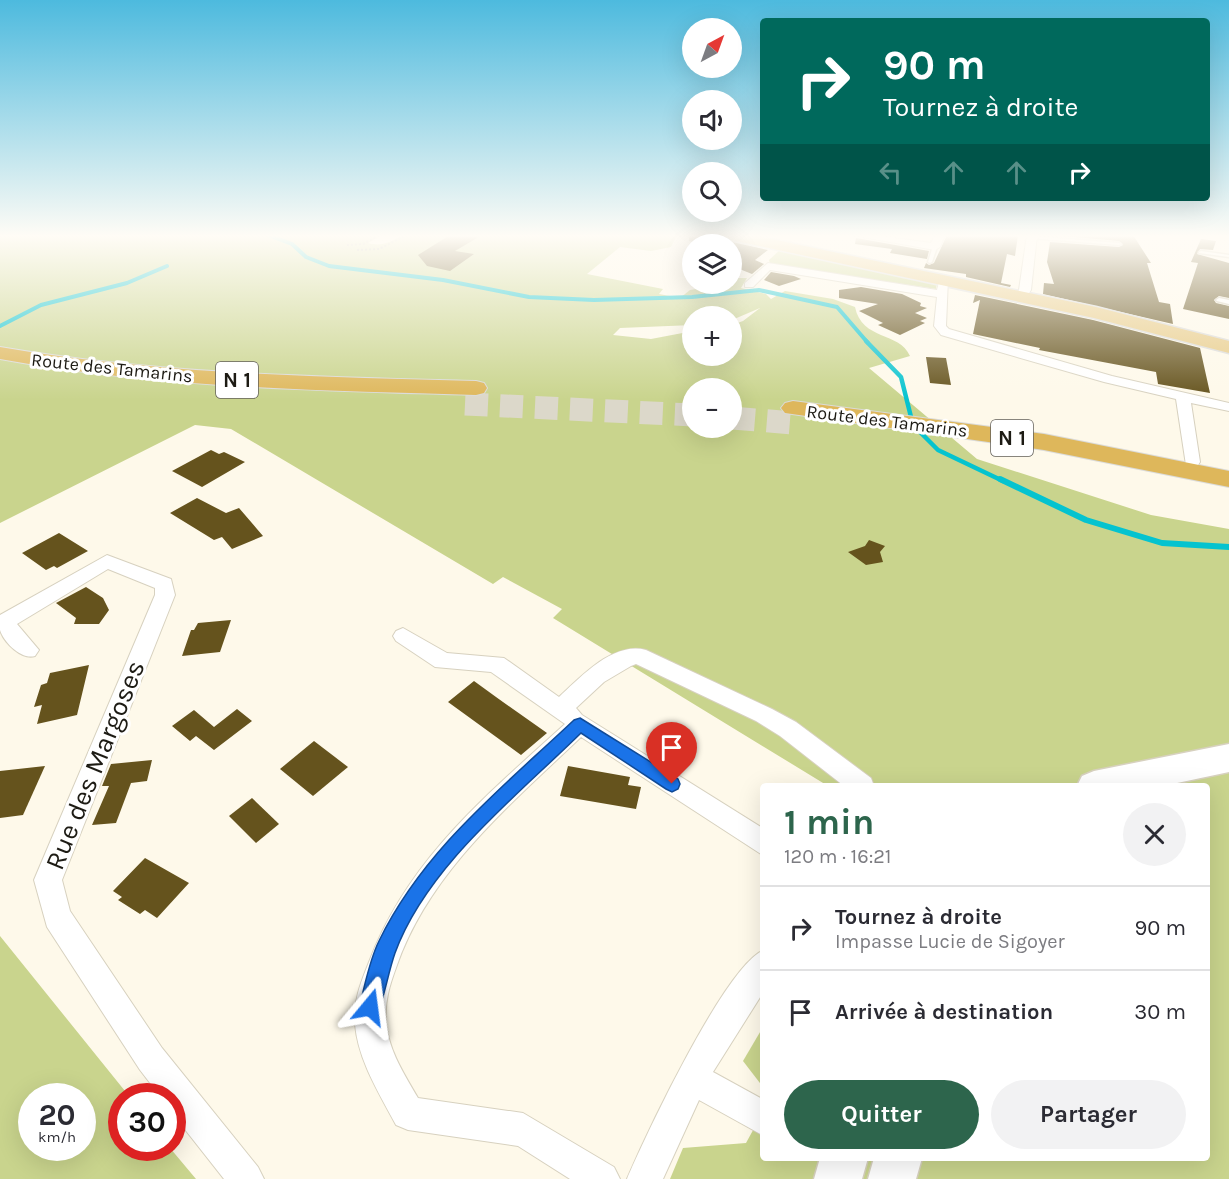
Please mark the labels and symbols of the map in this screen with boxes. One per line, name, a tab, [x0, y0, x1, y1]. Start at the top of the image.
north arrow	[682, 18, 742, 78]
street label: Route des Tamarins	[30, 349, 194, 387]
road number: N 1	[216, 362, 258, 398]
street label: Route des Tamarins	[805, 400, 969, 442]
road number: N 1	[991, 420, 1033, 456]
street label: Rue des Margoses	[38, 656, 152, 874]
pin	[646, 722, 697, 784]
position arrow	[338, 975, 402, 1039]
speed limit sign: 30	[108, 1083, 186, 1161]

